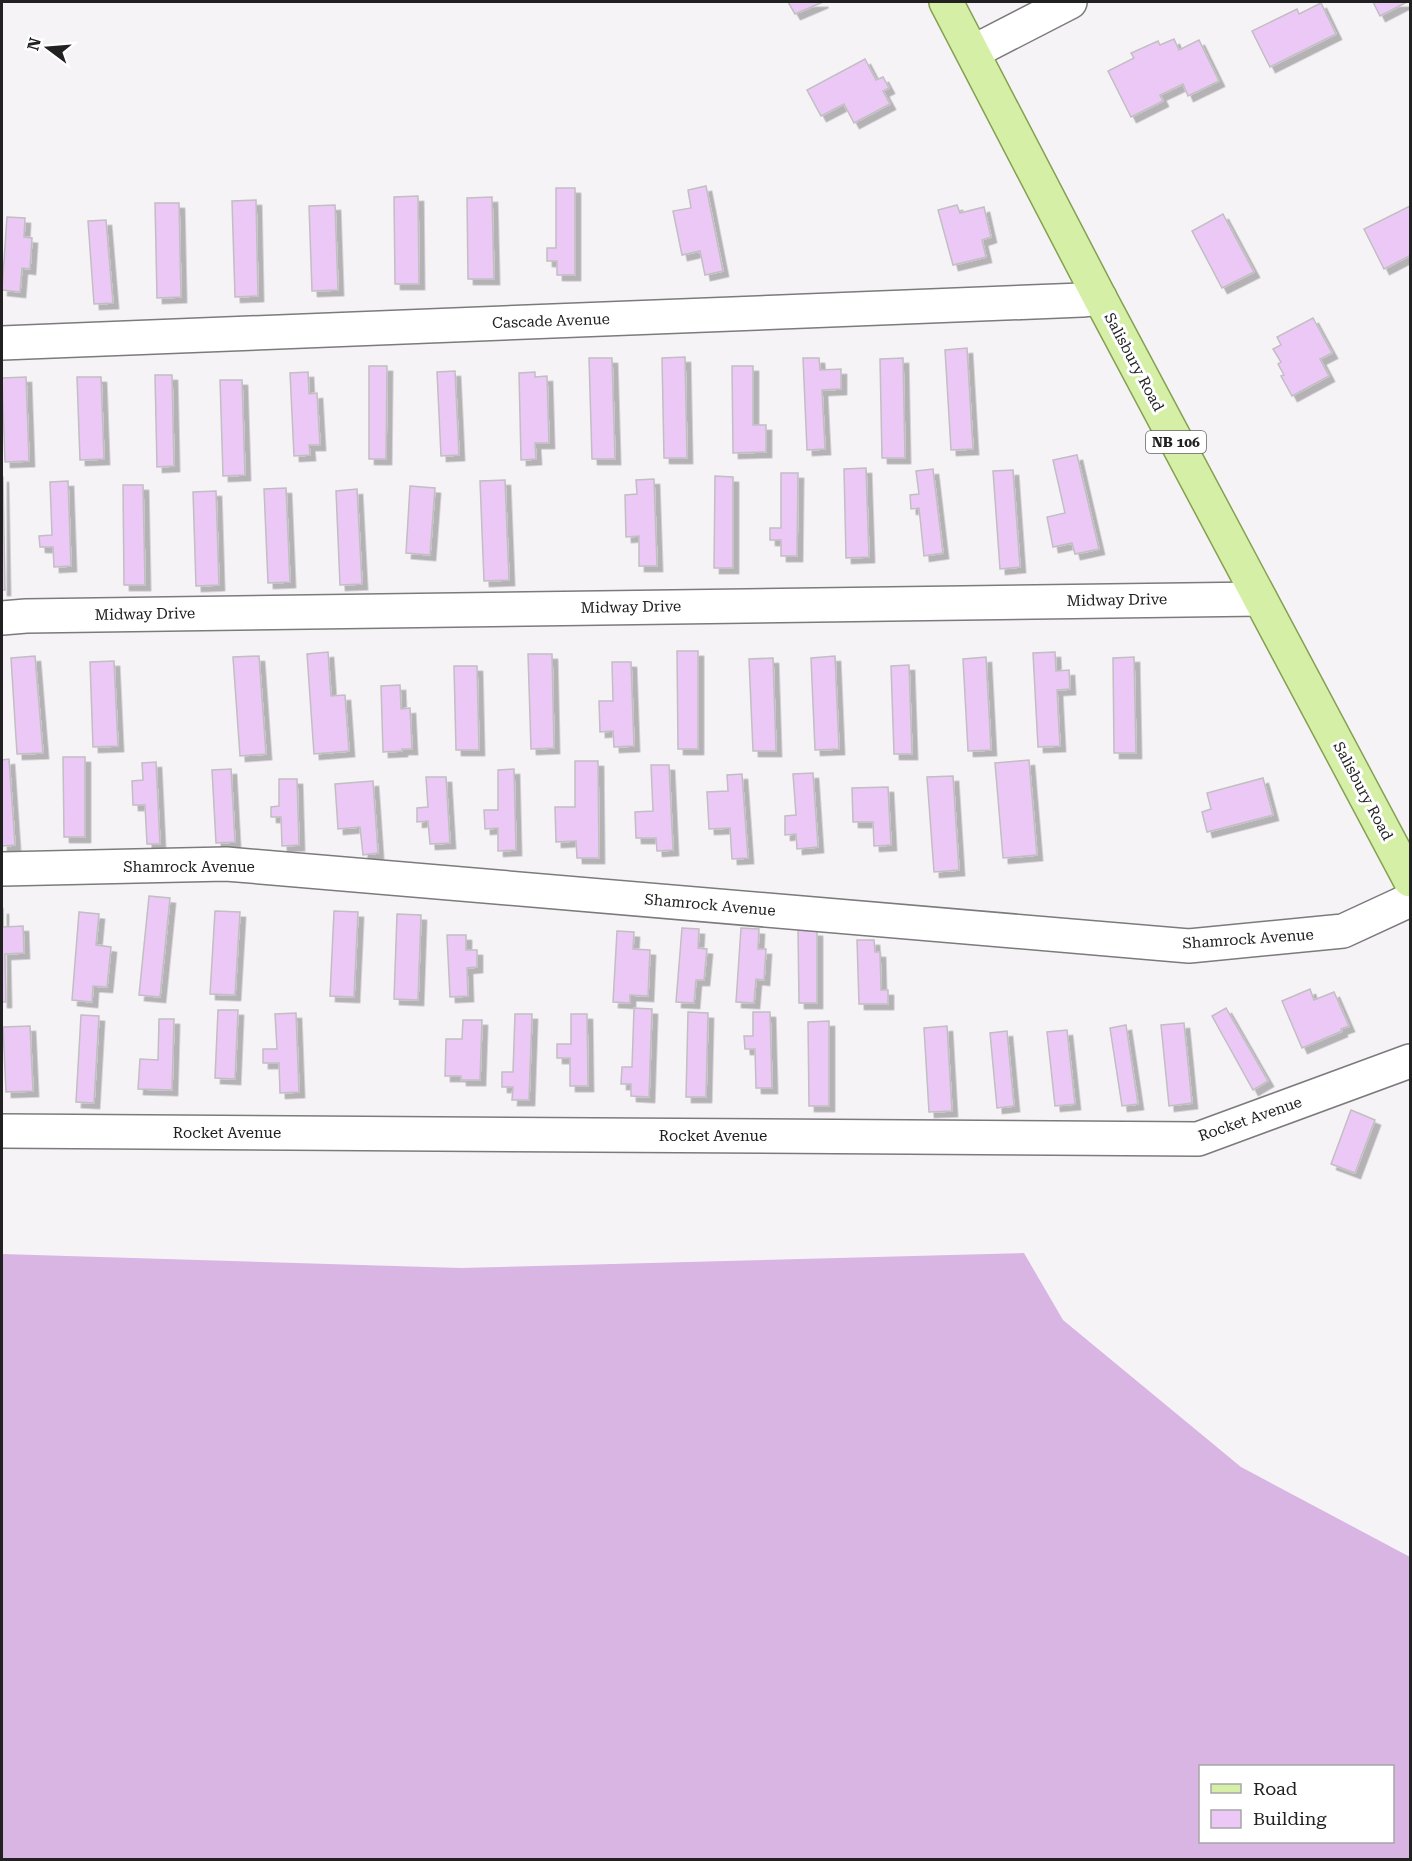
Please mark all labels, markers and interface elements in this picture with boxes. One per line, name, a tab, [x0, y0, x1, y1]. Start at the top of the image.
north arrow	[18, 18, 78, 78]
text: N	[23, 35, 45, 53]
street label: Cascade Avenue	[492, 310, 610, 332]
street label: Salisbury Road	[1100, 310, 1168, 415]
road number: NB 106	[1146, 431, 1206, 453]
street label: Midway Drive	[1067, 590, 1167, 610]
street label: Midway Drive	[581, 597, 681, 617]
street label: Midway Drive	[95, 604, 195, 624]
street label: Salisbury Road	[1329, 739, 1397, 844]
street label: Shamrock Avenue	[123, 858, 255, 876]
street label: Shamrock Avenue	[644, 890, 776, 920]
street label: Shamrock Avenue	[1182, 925, 1314, 953]
street label: Rocket Avenue	[1196, 1093, 1304, 1145]
street label: Rocket Avenue	[173, 1124, 281, 1142]
street label: Rocket Avenue	[659, 1127, 767, 1145]
legend	[1199, 1765, 1394, 1843]
text: Road	[1253, 1778, 1298, 1799]
text: Building	[1253, 1808, 1327, 1829]

